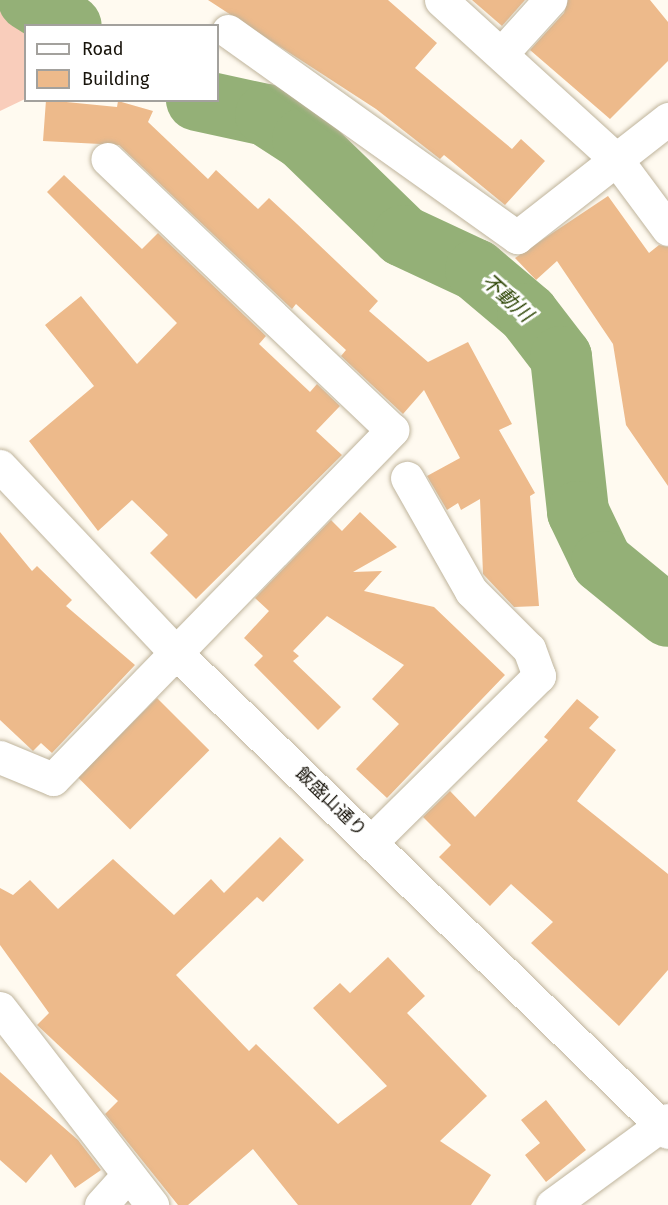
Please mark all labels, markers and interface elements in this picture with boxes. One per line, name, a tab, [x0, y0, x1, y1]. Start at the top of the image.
legend	[24, 24, 219, 102]
text: Road	[82, 38, 124, 60]
text: Building	[82, 68, 149, 90]
water label: 不動川	[477, 269, 537, 327]
street label: 飯盛山通り	[291, 763, 371, 841]

